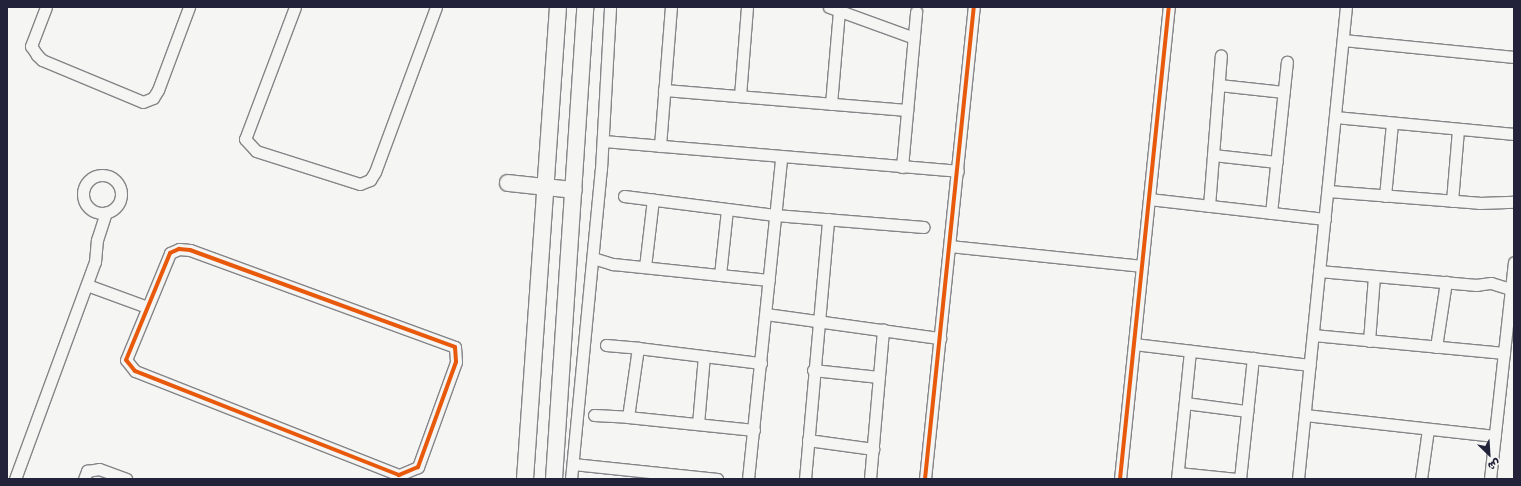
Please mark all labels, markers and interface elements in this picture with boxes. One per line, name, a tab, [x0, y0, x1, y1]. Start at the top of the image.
north arrow	[1469, 434, 1509, 474]
text: ش	[1486, 456, 1503, 474]

